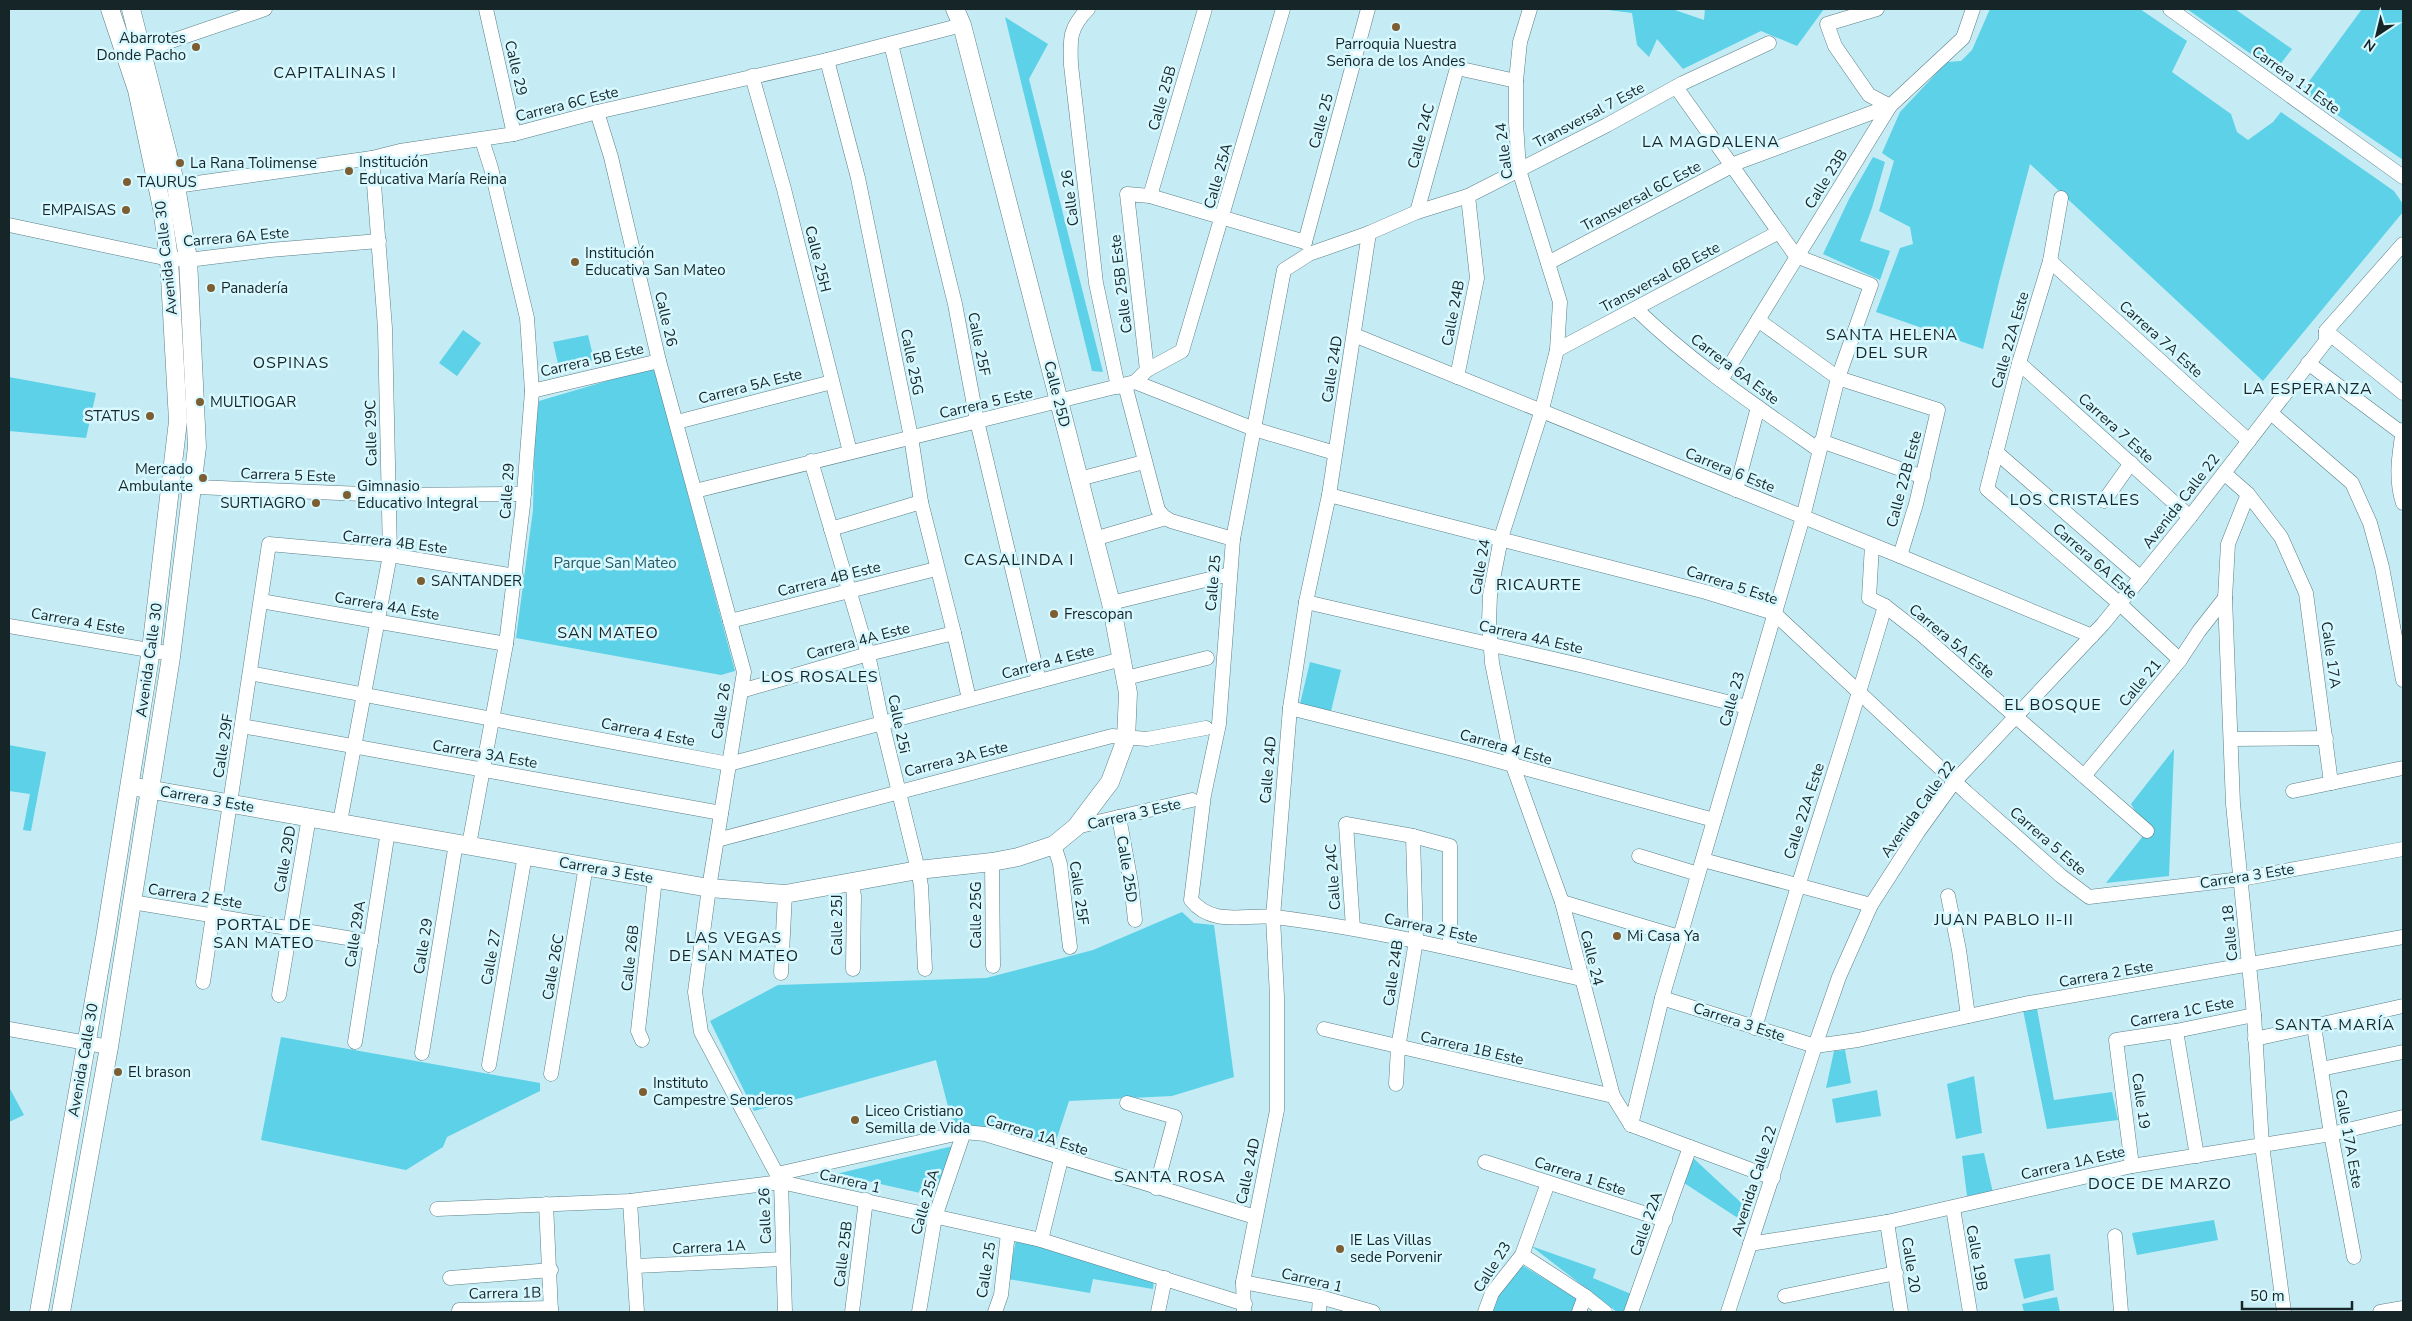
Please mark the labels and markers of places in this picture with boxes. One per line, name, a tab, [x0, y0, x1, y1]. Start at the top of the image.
marker: Parroquia Nuestra Señora de los Andes	[1390, 21, 1402, 33]
place label: Abarrotes Donde Pacho	[97, 28, 186, 65]
place label: Parroquia Nuestra Señora de los Andes	[1327, 34, 1465, 71]
marker: Abarrotes Donde Pacho	[190, 41, 202, 53]
place label: Institución Educativa María Reina	[359, 152, 507, 189]
place label: La Rana Tolimense	[190, 153, 317, 173]
marker: La Rana Tolimense	[174, 157, 186, 169]
marker: Institución Educativa María Reina	[343, 165, 355, 177]
place label: TAURUS	[137, 172, 197, 192]
marker: TAURUS	[121, 176, 133, 188]
place label: EMPAISAS	[42, 200, 116, 220]
marker: EMPAISAS	[120, 204, 132, 216]
place label: Institución Educativa San Mateo	[585, 243, 726, 280]
marker: Institución Educativa San Mateo	[569, 256, 581, 268]
place label: Panadería	[221, 278, 288, 298]
marker: Panadería	[205, 282, 217, 294]
place label: MULTIOGAR	[210, 392, 296, 412]
marker: MULTIOGAR	[194, 396, 206, 408]
place label: STATUS	[84, 406, 140, 426]
marker: STATUS	[144, 410, 156, 422]
place label: Mercado Ambulante	[118, 459, 193, 496]
marker: Mercado Ambulante	[197, 472, 209, 484]
place label: Gimnasio Educativo Integral	[357, 476, 479, 513]
marker: Gimnasio Educativo Integral	[341, 489, 353, 501]
place label: SURTIAGRO	[220, 493, 306, 513]
marker: SURTIAGRO	[310, 497, 322, 509]
place label: SANTANDER	[431, 571, 522, 591]
marker: SANTANDER	[415, 575, 427, 587]
place label: Frescopan	[1064, 604, 1133, 624]
marker: Frescopan	[1048, 608, 1060, 620]
place label: Mi Casa Ya	[1627, 926, 1700, 946]
marker: Mi Casa Ya	[1611, 930, 1623, 942]
place label: El brason	[128, 1062, 191, 1082]
marker: El brason	[112, 1066, 124, 1078]
place label: Instituto Campestre Senderos	[653, 1073, 793, 1110]
marker: Instituto Campestre Senderos	[637, 1086, 649, 1098]
place label: Liceo Cristiano Semilla de Vida	[865, 1101, 970, 1138]
marker: Liceo Cristiano Semilla de Vida	[849, 1114, 861, 1126]
place label: IE Las Villas sede Porvenir	[1350, 1230, 1443, 1267]
marker: IE Las Villas sede Porvenir	[1334, 1243, 1346, 1255]

